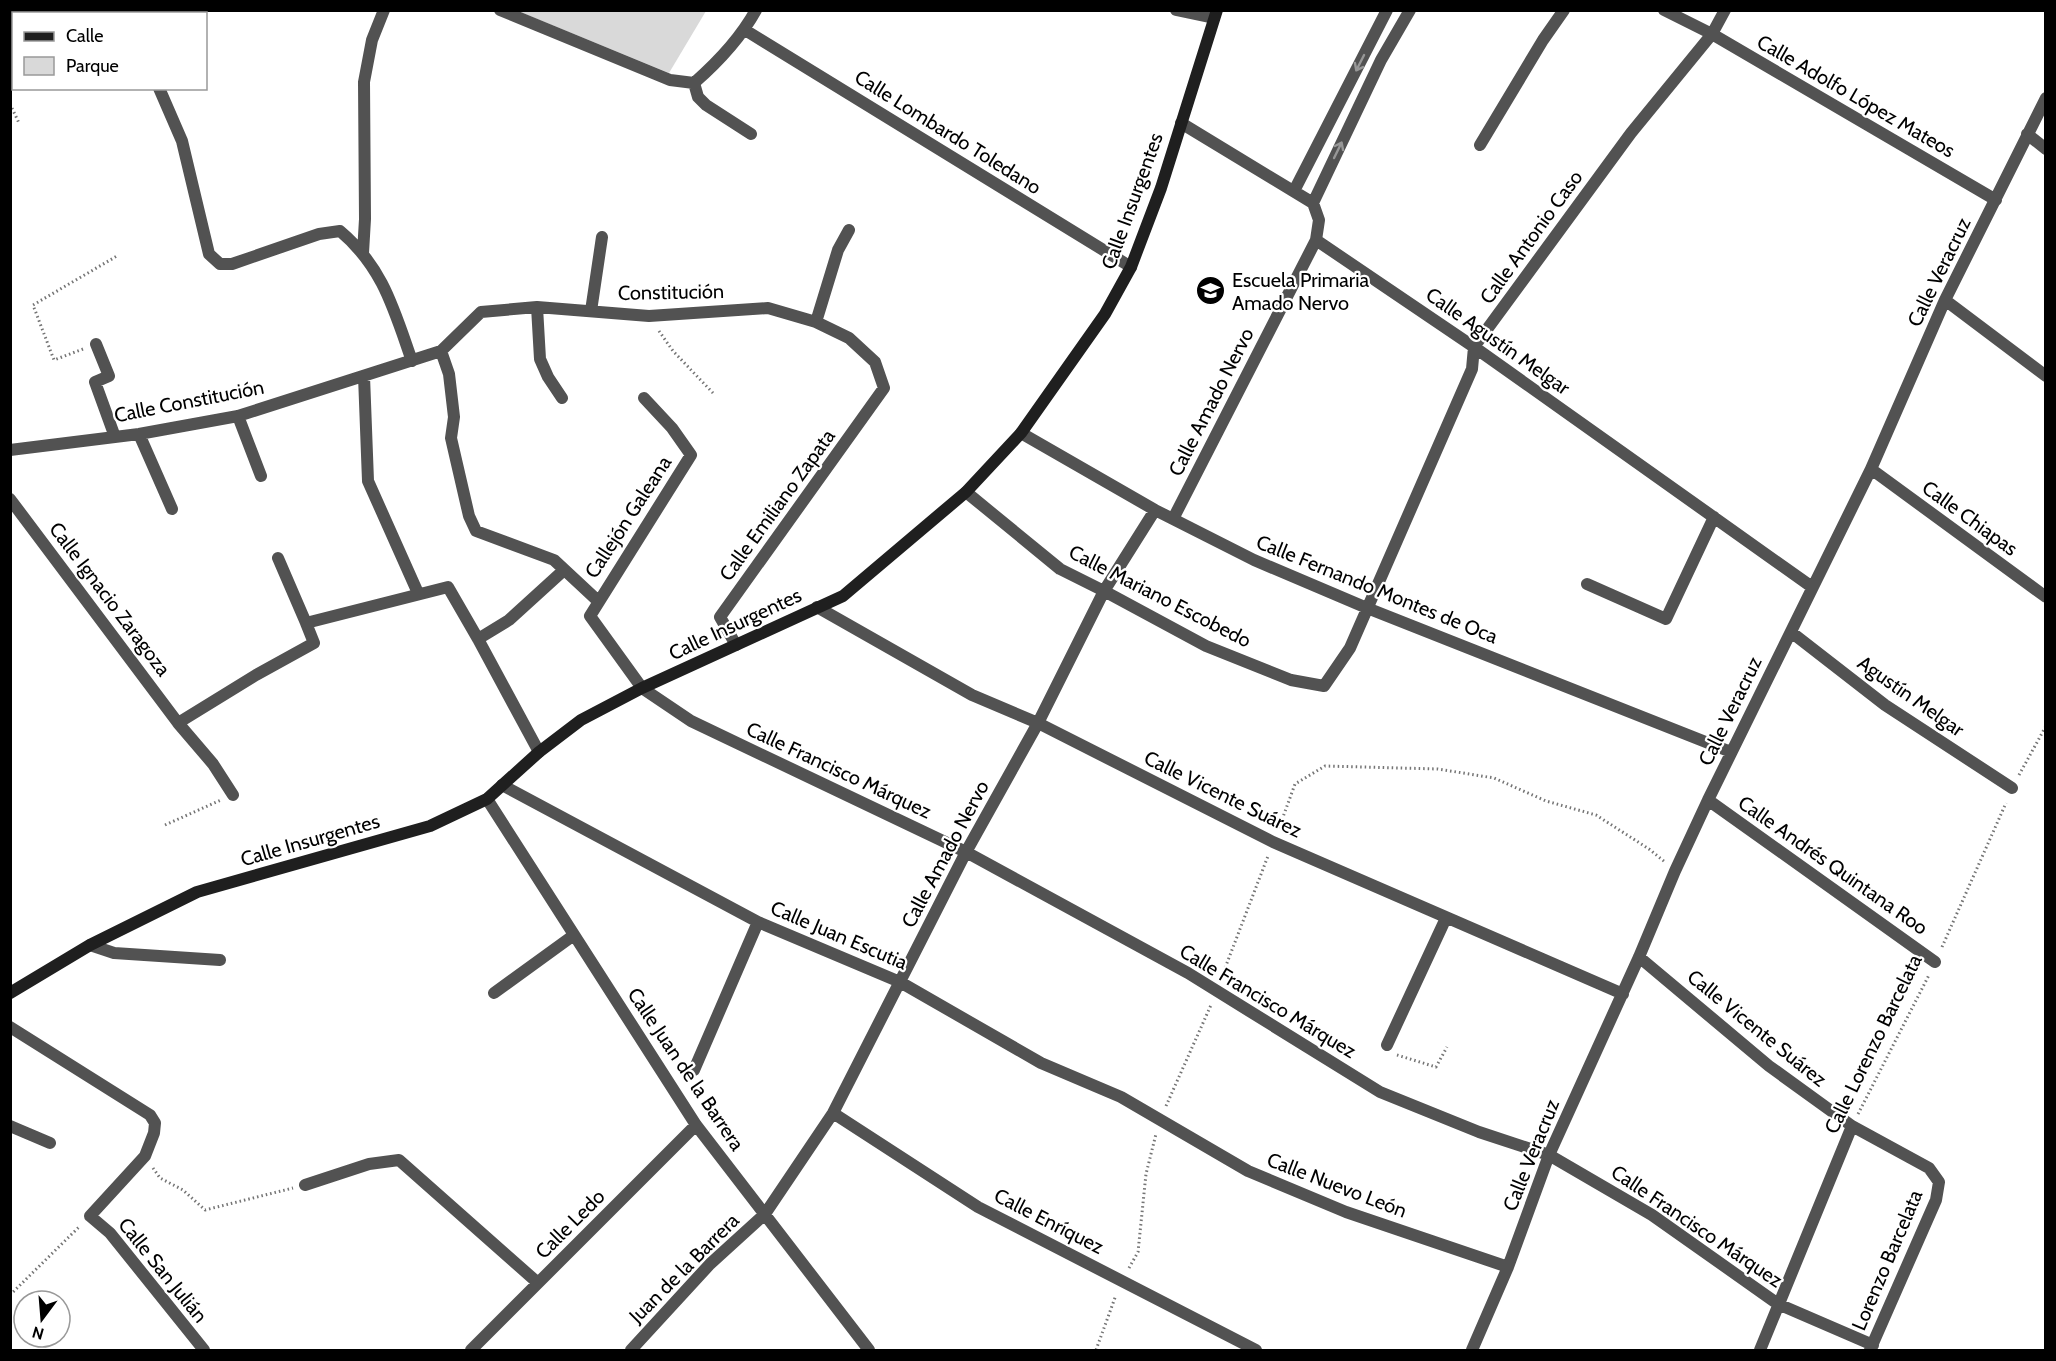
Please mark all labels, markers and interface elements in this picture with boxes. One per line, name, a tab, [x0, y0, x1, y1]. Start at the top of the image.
legend	[12, 12, 207, 90]
text: Calle	[66, 25, 103, 47]
street label: Calle Adolfo López Mateos	[1753, 29, 1959, 163]
one-way arrow	[1354, 53, 1365, 71]
text: Parque	[66, 55, 119, 77]
street label: Calle Lombardo Toledano	[850, 65, 1046, 199]
street label: Calle Insurgentes	[1096, 129, 1168, 273]
one-way arrow	[1332, 142, 1344, 160]
street label: Calle Antonio Caso	[1475, 166, 1587, 308]
street label: Calle Veracruz	[1902, 214, 1976, 330]
place label: Escuela Primaria Amado Nervo	[1232, 268, 1369, 315]
school or university icon: Escuela Primaria Amado Nervo	[1195, 275, 1227, 307]
street label: Constitución	[618, 279, 724, 305]
street label: Calle Agustín Melgar	[1421, 282, 1575, 400]
street label: Calle Amado Nervo	[1163, 324, 1259, 480]
street label: Calle Constitución	[112, 375, 266, 427]
street label: Calle Emiliano Zapata	[714, 424, 840, 585]
street label: Callejón Galeana	[580, 451, 677, 583]
street label: Calle Chiapas	[1918, 475, 2022, 561]
street label: Calle Ignacio Zaragoza	[44, 517, 176, 681]
street label: Calle Fernando Montes de Oca	[1253, 530, 1502, 649]
street label: Calle Mariano Escobedo	[1065, 540, 1255, 652]
street label: Calle Insurgentes	[665, 583, 805, 665]
street label: Agustín Melgar	[1853, 650, 1969, 742]
street label: Calle Veracruz	[1693, 653, 1767, 769]
street label: Calle Francisco Márquez	[743, 717, 935, 823]
street label: Calle Vicente Suárez	[1140, 745, 1306, 843]
street label: Calle Amado Nervo	[896, 776, 994, 932]
street label: Calle Andrés Quintana Roo	[1734, 790, 1932, 940]
street label: Calle Insurgentes	[238, 809, 382, 871]
street label: Calle Juan Escutia	[767, 895, 911, 975]
street label: Calle Francisco Márquez	[1175, 939, 1361, 1063]
street label: Calle Lorenzo Barcelata	[1819, 950, 1927, 1137]
street label: Calle Vicente Suárez	[1683, 964, 1831, 1092]
street label: Calle Juan de la Barrera	[623, 983, 750, 1155]
street label: Calle Veracruz	[1498, 1096, 1564, 1214]
street label: Calle Nuevo León	[1264, 1147, 1410, 1223]
street label: Calle Francisco Márquez	[1607, 1160, 1787, 1292]
street label: Calle Enríquez	[990, 1183, 1108, 1259]
street label: Calle Ledo	[530, 1184, 610, 1264]
street label: Lorenzo Barcelata	[1847, 1186, 1928, 1334]
street label: Juan de la Barrera	[623, 1208, 744, 1329]
street label: Calle San Julián	[113, 1213, 213, 1327]
north arrow	[12, 1289, 72, 1349]
text: N	[30, 1322, 46, 1344]

